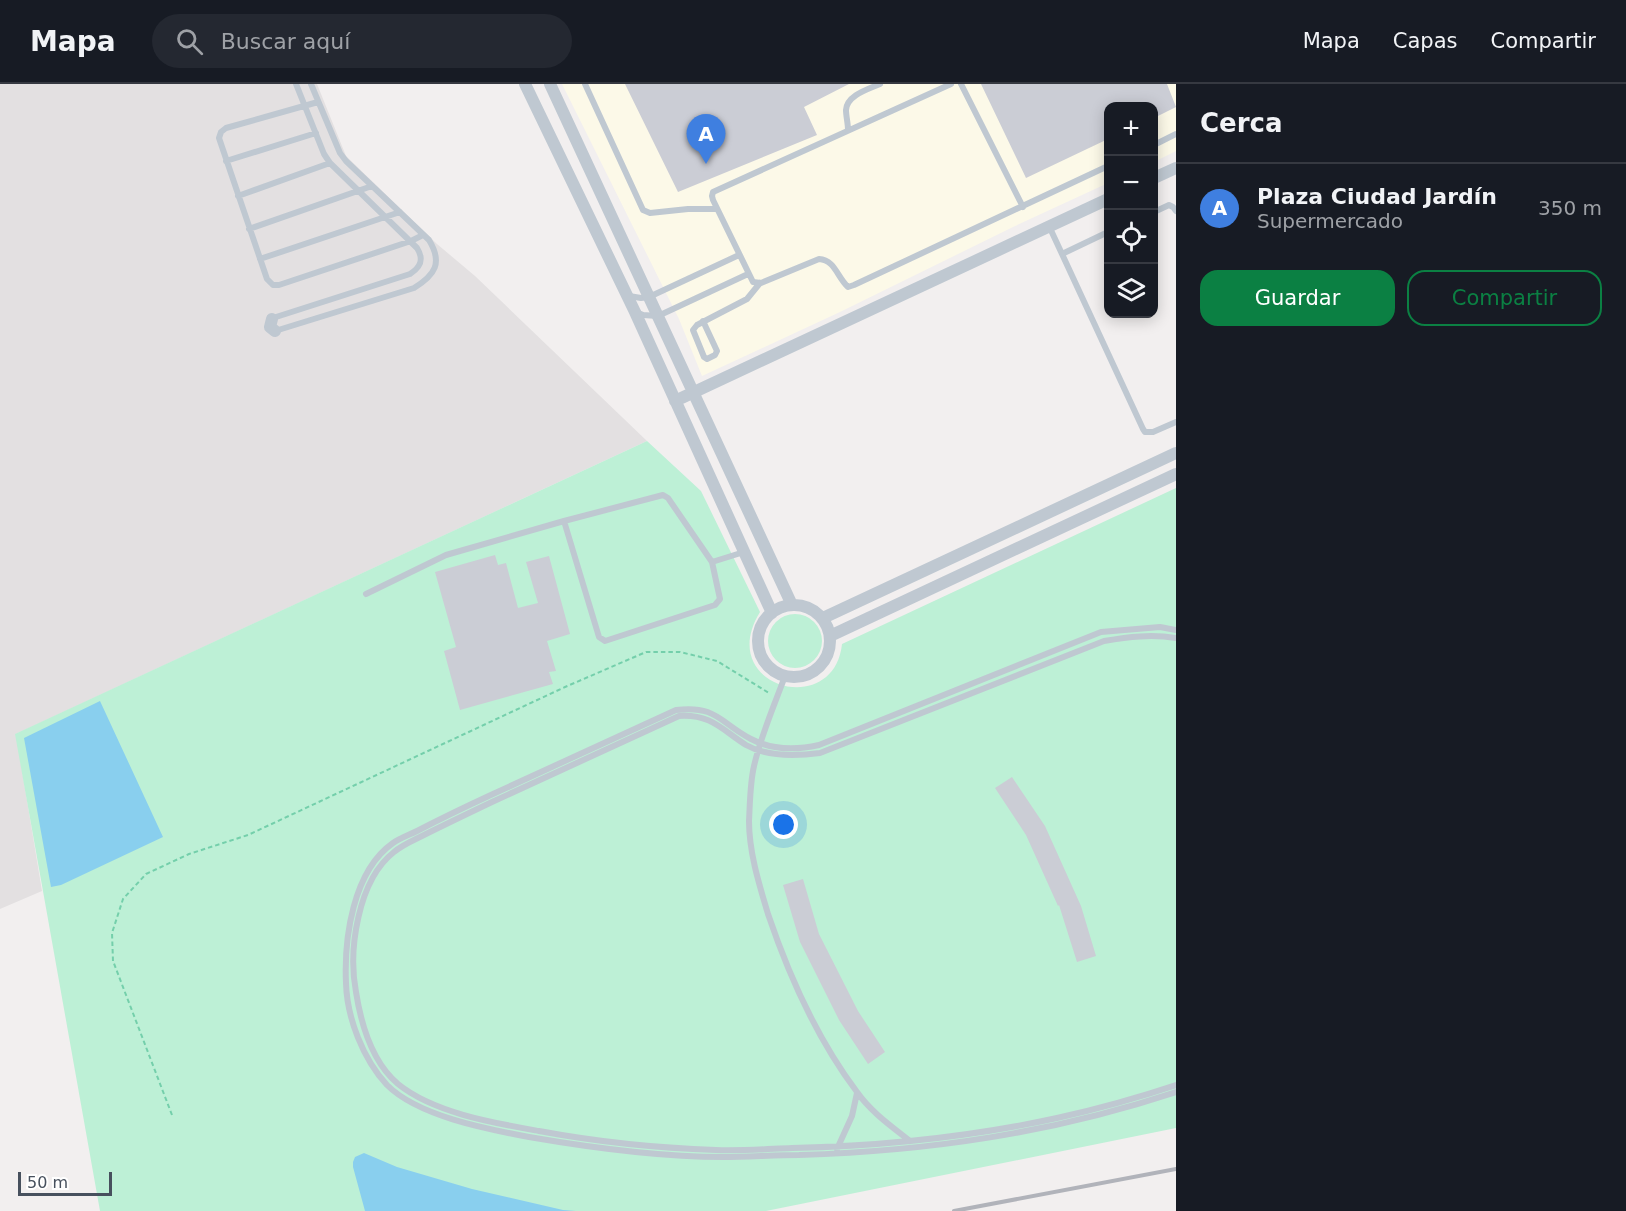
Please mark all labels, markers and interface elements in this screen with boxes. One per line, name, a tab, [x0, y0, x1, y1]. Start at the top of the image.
search box	[152, 14, 572, 68]
text: Mapa	[30, 25, 116, 58]
icon: search	[173, 25, 206, 58]
text: Buscar aquí	[221, 29, 350, 54]
text: Mapa	[1303, 29, 1360, 53]
text: Capas	[1393, 29, 1457, 53]
text: Compartir	[1490, 29, 1596, 53]
map controls	[1104, 102, 1158, 318]
button: +	[1104, 102, 1158, 156]
text: Cerca	[1200, 108, 1283, 138]
pin: A	[686, 115, 726, 164]
button: −	[1104, 156, 1158, 210]
text: Plaza Ciudad Jardín	[1257, 184, 1497, 209]
text: A	[1212, 196, 1227, 220]
text: 350 m	[1538, 196, 1602, 220]
text: Supermercado	[1257, 209, 1403, 233]
button: locate	[1104, 210, 1158, 264]
button: layers	[1104, 264, 1158, 318]
button: Guardar	[1200, 270, 1395, 326]
button: Compartir	[1407, 270, 1602, 326]
your location	[769, 810, 798, 839]
scale bar	[18, 1169, 112, 1196]
text: 50 m	[27, 1173, 68, 1192]

